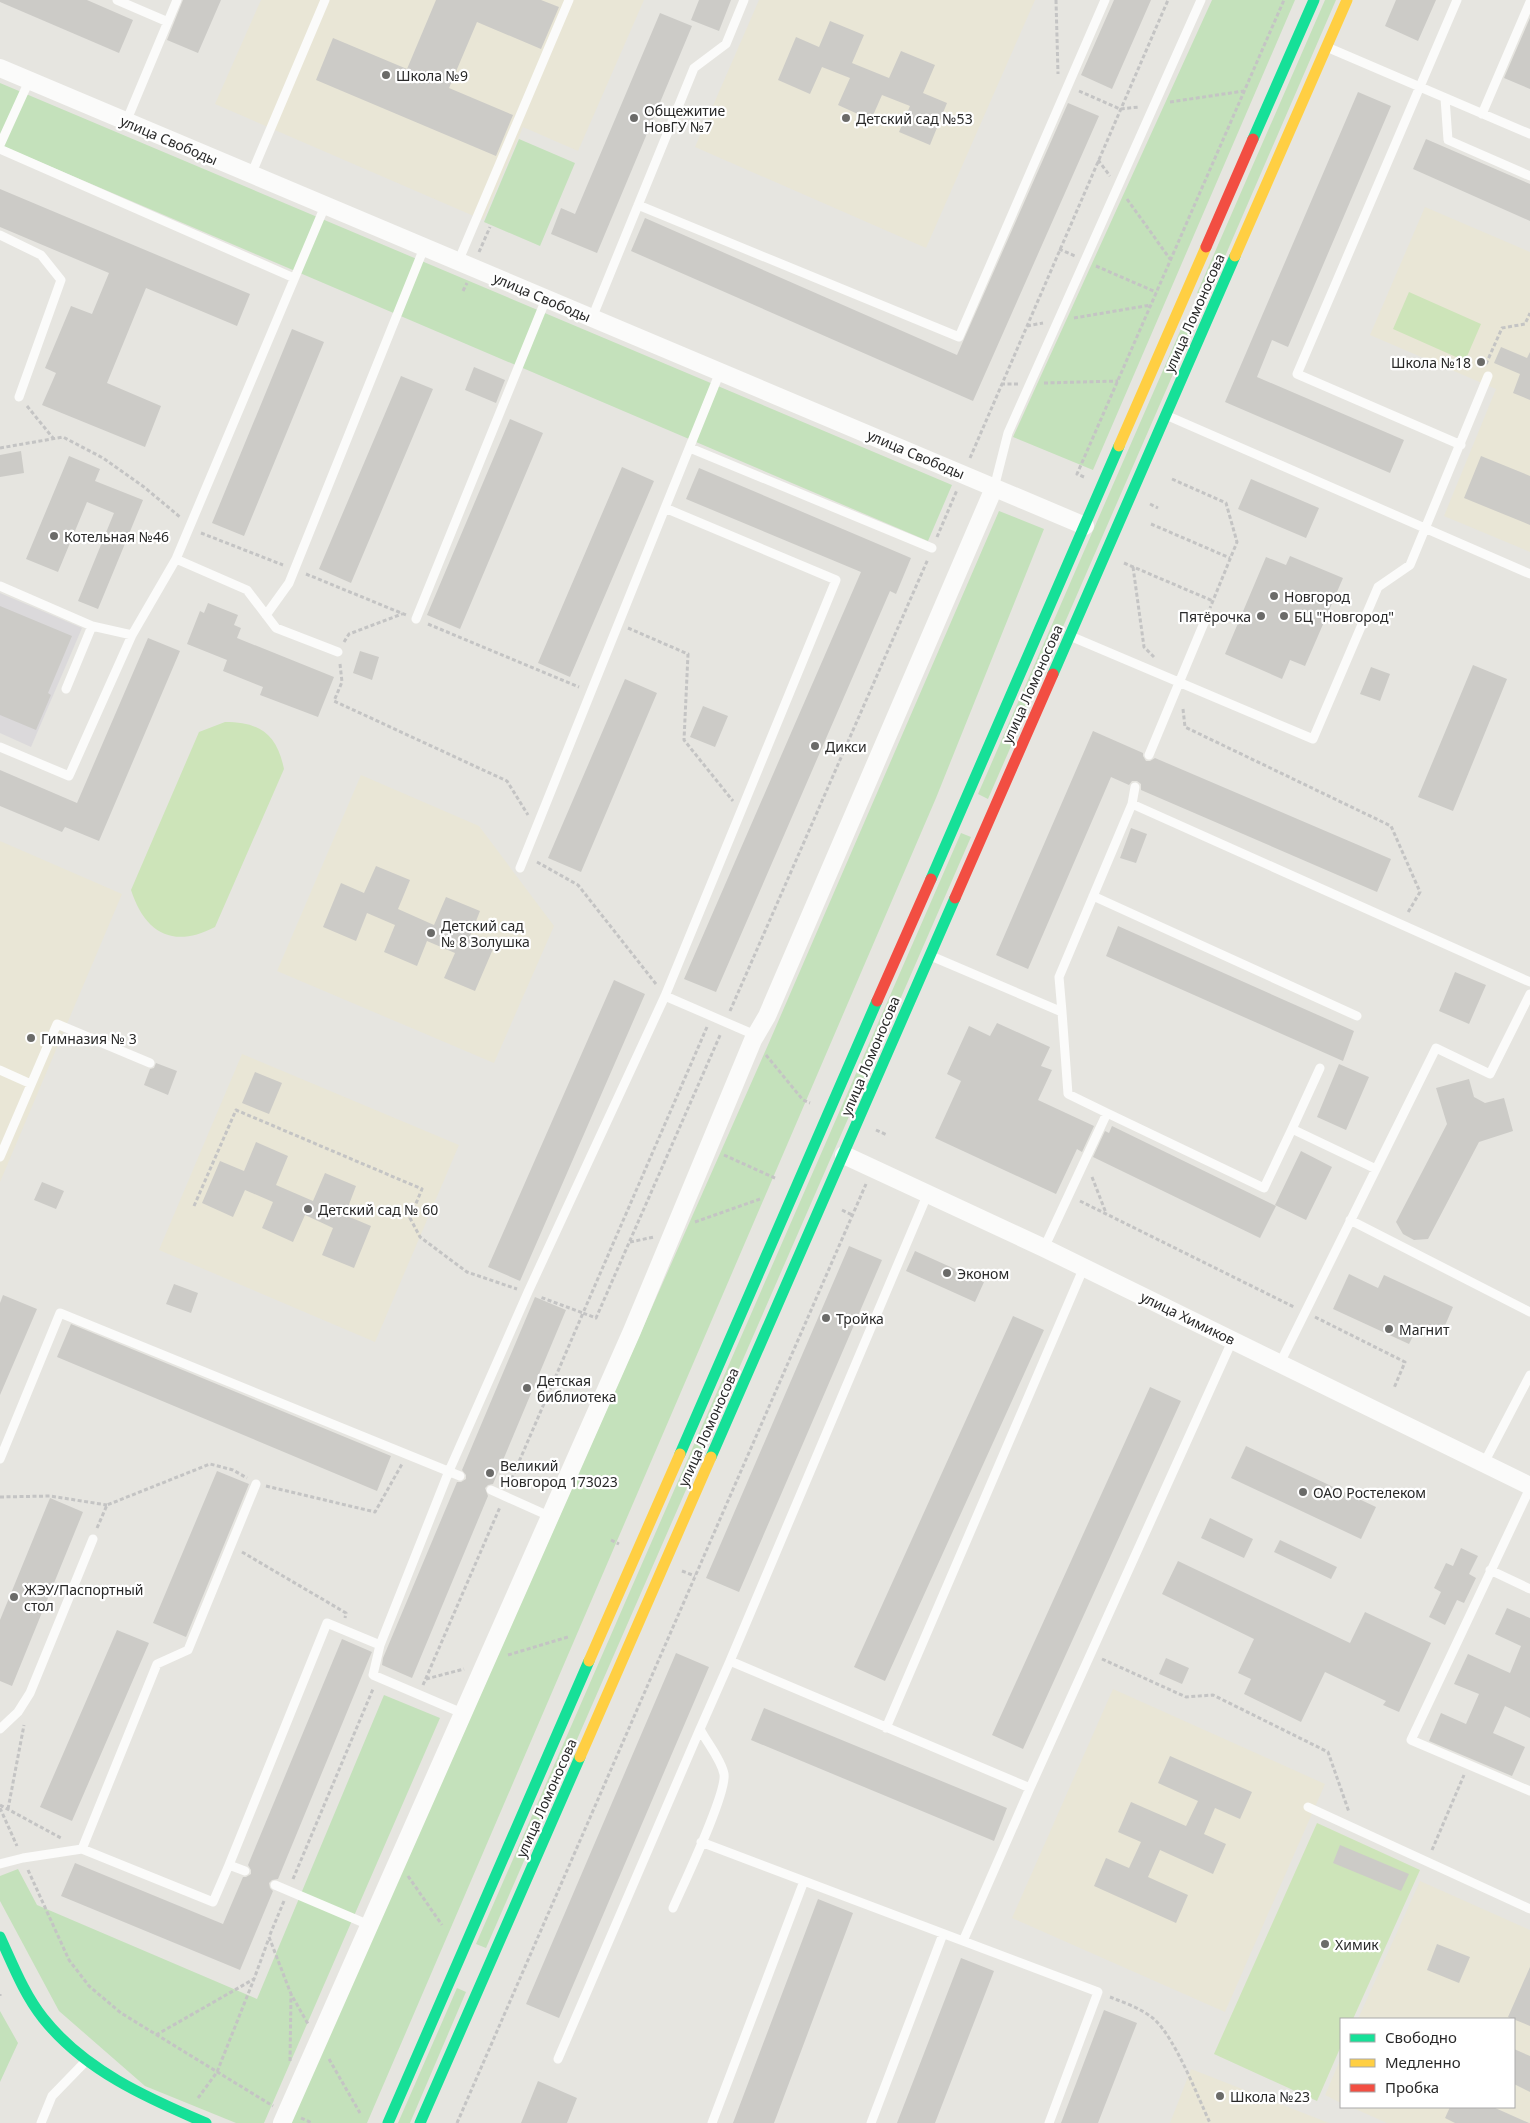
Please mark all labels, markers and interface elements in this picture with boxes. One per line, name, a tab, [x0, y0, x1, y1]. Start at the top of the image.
place label: Школа №9	[396, 66, 468, 85]
marker: Школа №9	[380, 69, 392, 81]
place label: Общежитие НовГУ №7	[644, 101, 726, 136]
place label: Детский сад №53	[856, 109, 973, 128]
street label: улица Свободы	[117, 111, 221, 169]
marker: Общежитие НовГУ №7	[628, 112, 640, 124]
marker: Детский сад №53	[840, 112, 852, 124]
street label: улица Ломоносова	[1159, 251, 1229, 375]
street label: улица Свободы	[490, 268, 594, 326]
place label: Школа №18	[1391, 353, 1471, 372]
marker: Школа №18	[1475, 356, 1487, 368]
street label: улица Свободы	[864, 425, 968, 483]
place label: Котельная №46	[64, 527, 169, 546]
marker: Котельная №46	[48, 530, 60, 542]
place label: Новгород	[1284, 587, 1351, 606]
marker: Новгород	[1268, 590, 1280, 602]
place label: Пятёрочка	[1179, 607, 1251, 626]
place label: БЦ "Новгород"	[1294, 607, 1394, 626]
marker: Пятёрочка	[1255, 610, 1267, 622]
marker: БЦ "Новгород"	[1278, 610, 1290, 622]
street label: улица Ломоносова	[997, 622, 1067, 746]
place label: Дикси	[825, 737, 867, 756]
marker: Дикси	[809, 740, 821, 752]
place label: Детский сад № 8 Золушка	[441, 916, 530, 951]
marker: Детский сад № 8 Золушка	[425, 927, 437, 939]
street label: улица Ломоносова	[836, 993, 904, 1119]
place label: Гимназия № 3	[41, 1029, 137, 1048]
marker: Гимназия № 3	[25, 1032, 37, 1044]
place label: Детский сад № 60	[318, 1200, 438, 1219]
marker: Детский сад № 60	[302, 1203, 314, 1215]
place label: Эконом	[957, 1264, 1009, 1283]
marker: Эконом	[941, 1267, 953, 1279]
street label: улица Химиков	[1138, 1287, 1239, 1349]
place label: Тройка	[836, 1309, 884, 1328]
marker: Тройка	[820, 1312, 832, 1324]
place label: Магнит	[1399, 1320, 1450, 1339]
marker: Магнит	[1383, 1323, 1395, 1335]
street label: улица Ломоносова	[673, 1365, 743, 1489]
place label: Детская библиотека	[537, 1371, 617, 1406]
marker: Детская библиотека	[521, 1382, 533, 1394]
place label: Великий Новгород 173023	[500, 1456, 618, 1491]
marker: Великий Новгород 173023	[484, 1467, 496, 1479]
place label: ОАО Ростелеком	[1313, 1483, 1426, 1502]
marker: ОАО Ростелеком	[1297, 1486, 1309, 1498]
place label: ЖЭУ/Паспортный стол	[24, 1580, 144, 1615]
marker: ЖЭУ/Паспортный стол	[8, 1591, 20, 1603]
street label: улица Ломоносова	[511, 1736, 581, 1860]
place label: Химик	[1335, 1935, 1379, 1954]
marker: Химик	[1319, 1938, 1331, 1950]
legend	[1340, 2018, 1515, 2108]
text: Свободно	[1385, 2027, 1457, 2047]
text: Медленно	[1385, 2052, 1461, 2072]
text: Пробка	[1385, 2077, 1439, 2097]
place label: Школа №23	[1230, 2087, 1310, 2106]
marker: Школа №23	[1214, 2090, 1226, 2102]

